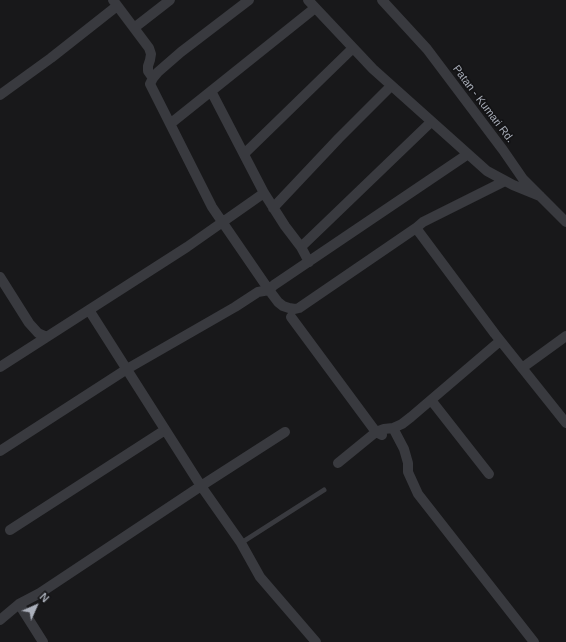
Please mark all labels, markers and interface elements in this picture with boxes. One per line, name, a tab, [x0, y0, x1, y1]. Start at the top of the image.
street label: Patan - Kumari Rd.	[450, 63, 516, 145]
north arrow	[16, 586, 56, 626]
text: N	[37, 590, 52, 605]

